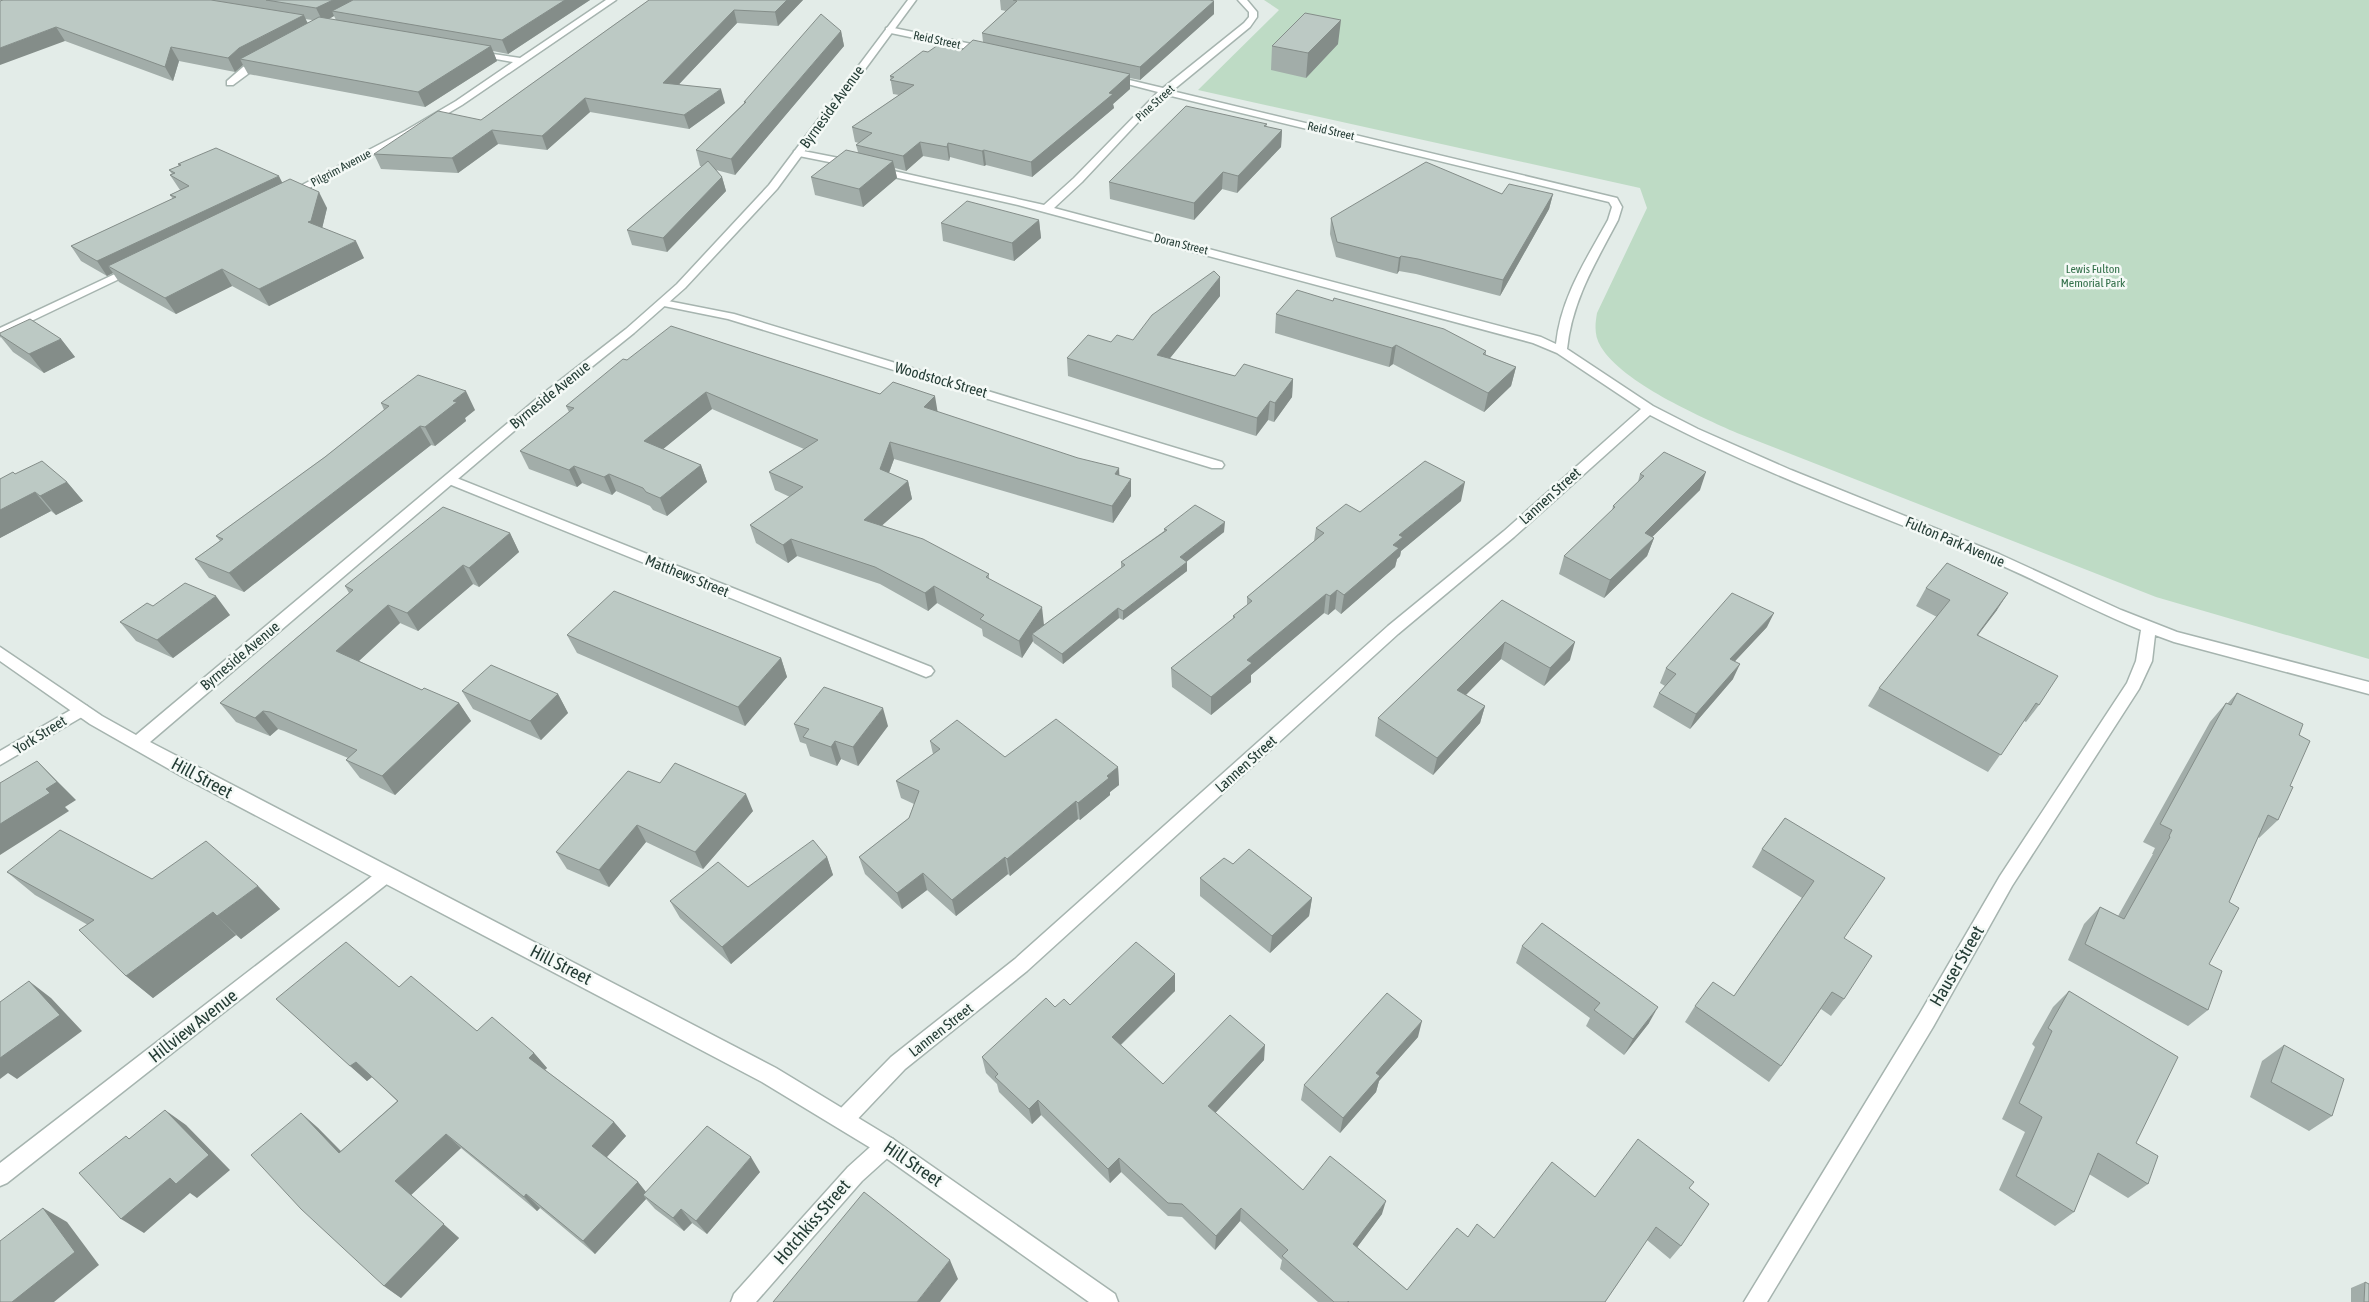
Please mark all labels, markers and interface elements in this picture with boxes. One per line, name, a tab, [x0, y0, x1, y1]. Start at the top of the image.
street label: Reid Street	[912, 28, 962, 52]
street label: Byrneside Avenue	[796, 62, 867, 151]
street label: Pine Street	[1133, 81, 1178, 124]
street label: Reid Street	[1306, 119, 1356, 143]
street label: Pilgrim Avenue	[308, 146, 374, 190]
street label: Doran Street	[1153, 231, 1210, 258]
park label: Lewis Fulton Memorial Park	[2061, 262, 2126, 290]
street label: Byrneside Avenue	[506, 357, 593, 432]
street label: Woodstock Street	[893, 358, 989, 401]
street label: Lannen Street	[1516, 464, 1584, 528]
street label: Fulton Park Avenue	[1903, 513, 2008, 570]
street label: Matthews Street	[643, 551, 732, 600]
street label: Byrneside Avenue	[197, 617, 283, 694]
street label: York Street	[10, 712, 69, 757]
street label: Lannen Street	[1212, 732, 1280, 796]
street label: Hill Street	[168, 753, 236, 802]
street label: Hauser Street	[1925, 922, 1988, 1010]
street label: Hill Street	[527, 940, 595, 989]
street label: Hillview Avenue	[144, 985, 241, 1067]
street label: Lannen Street	[905, 999, 976, 1060]
street label: Hill Street	[880, 1136, 947, 1191]
street label: Hotchkiss Street	[769, 1175, 854, 1268]

